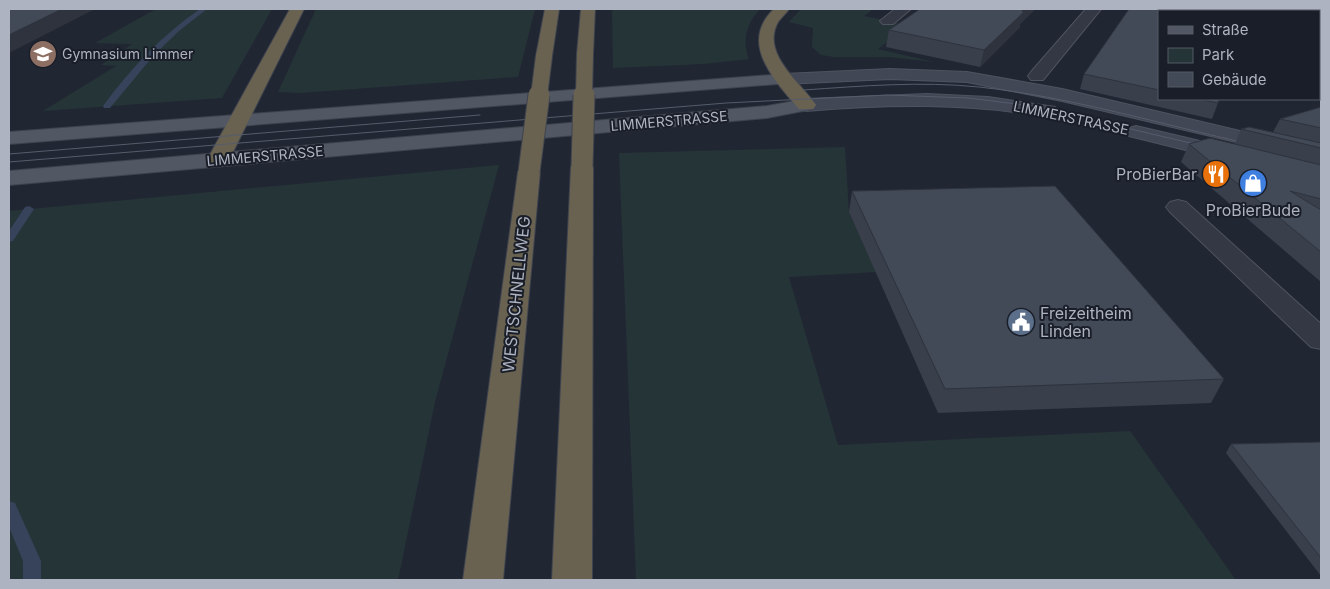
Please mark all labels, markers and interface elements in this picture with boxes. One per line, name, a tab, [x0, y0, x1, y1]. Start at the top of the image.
legend	[1158, 10, 1320, 100]
text: Straße	[1202, 20, 1249, 39]
school or university icon: Gymnasium Limmer	[28, 39, 58, 69]
place label: Gymnasium Limmer	[62, 45, 193, 62]
text: Park	[1202, 45, 1235, 64]
text: Gebäude	[1202, 70, 1267, 89]
street label: LIMMERSTRASSE	[1012, 97, 1130, 138]
street label: LIMMERSTRASSE	[610, 107, 728, 134]
street label: LIMMERSTRASSE	[206, 142, 324, 169]
restaurant icon: ProBierBar	[1201, 159, 1231, 189]
place label: ProBierBar	[1116, 164, 1197, 184]
shop icon: ProBierBude	[1238, 168, 1268, 198]
place label: ProBierBude	[1206, 200, 1300, 220]
street label: WESTSCHNELLWEG	[498, 215, 534, 373]
place label: Freizeitheim Linden	[1040, 303, 1132, 341]
public building icon: Freizeitheim Linden	[1006, 307, 1036, 337]

